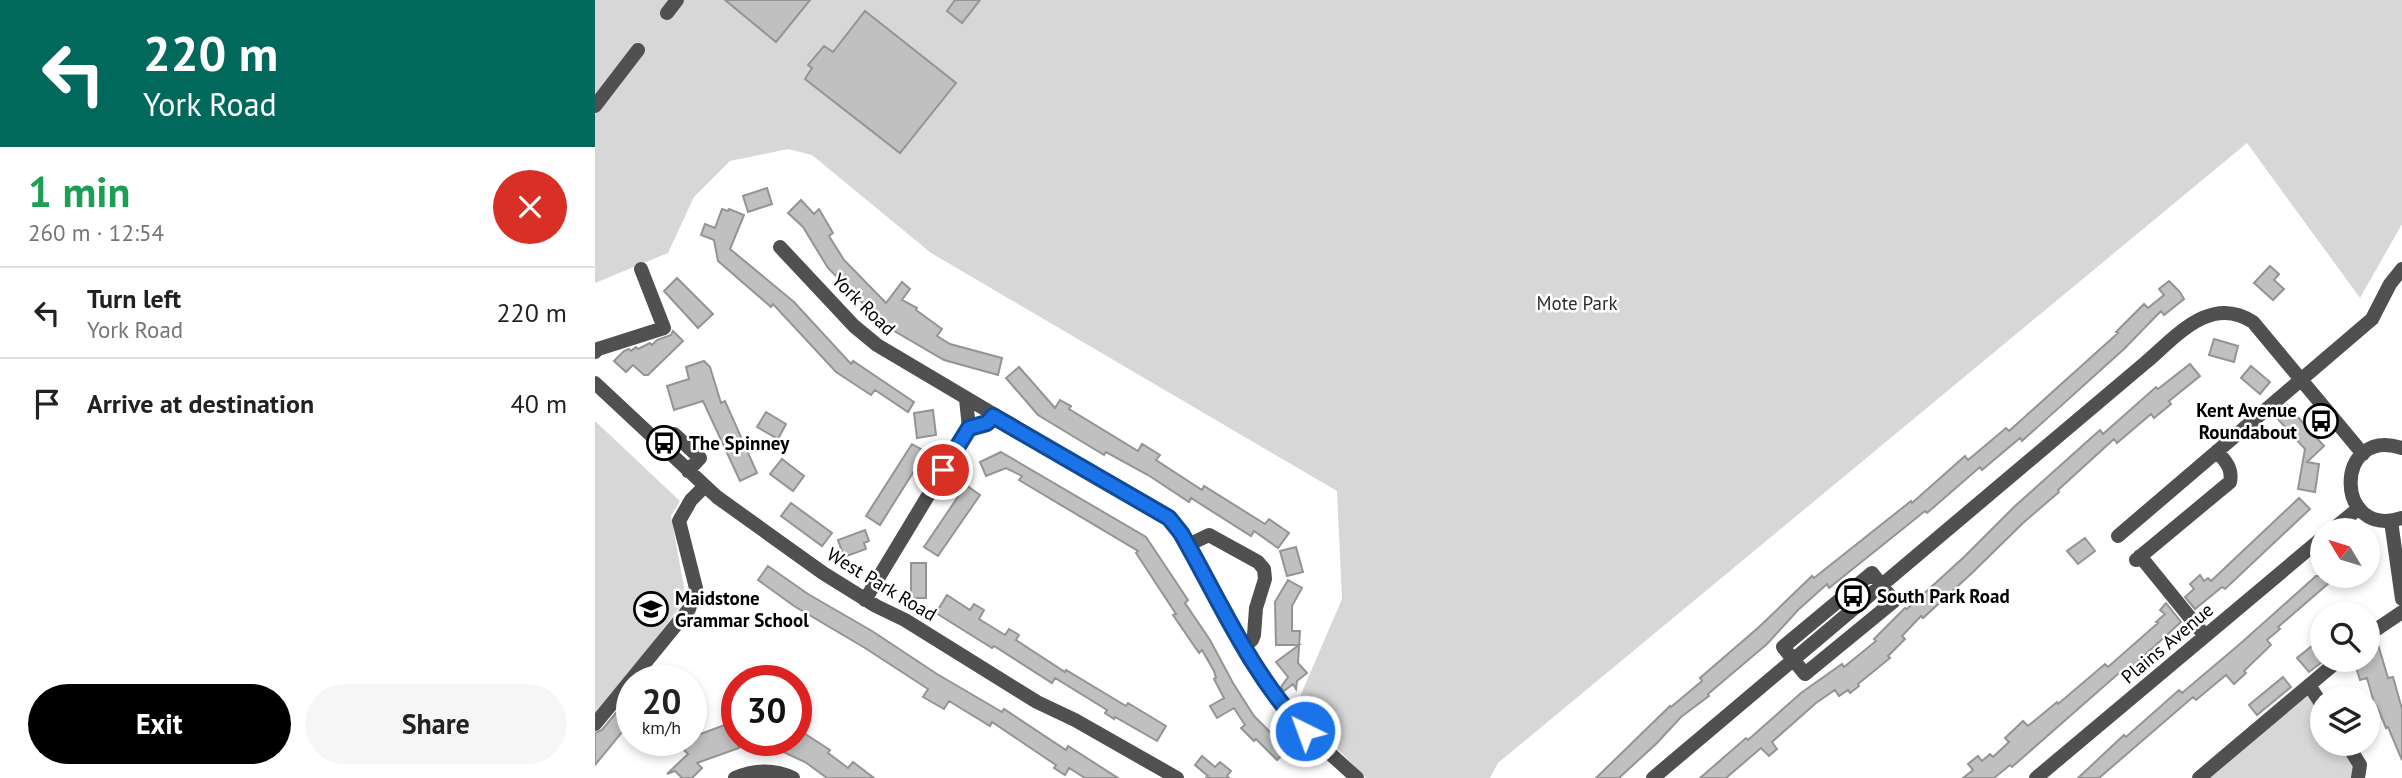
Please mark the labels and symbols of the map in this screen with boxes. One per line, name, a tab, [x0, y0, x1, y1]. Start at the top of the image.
street label: York Road	[827, 268, 901, 340]
park label: Mote Park	[1536, 291, 1618, 315]
place label: Kent Avenue Roundabout	[2196, 398, 2297, 444]
bus stop icon: Kent Avenue Roundabout	[2302, 402, 2340, 440]
bus stop icon: The Spinney	[645, 424, 683, 462]
place label: The Spinney	[689, 431, 790, 455]
pin	[913, 440, 973, 500]
north arrow	[2310, 518, 2380, 588]
street label: West Park Road	[823, 542, 941, 626]
bus stop icon: South Park Road	[1834, 577, 1872, 615]
place label: South Park Road	[1877, 584, 2010, 608]
place label: Maidstone Grammar School	[675, 586, 809, 632]
school or university icon: Maidstone Grammar School	[632, 590, 670, 628]
street label: Plains Avenue	[2116, 598, 2218, 688]
speed limit sign: 30	[721, 665, 812, 756]
position arrow	[1268, 694, 1342, 768]

